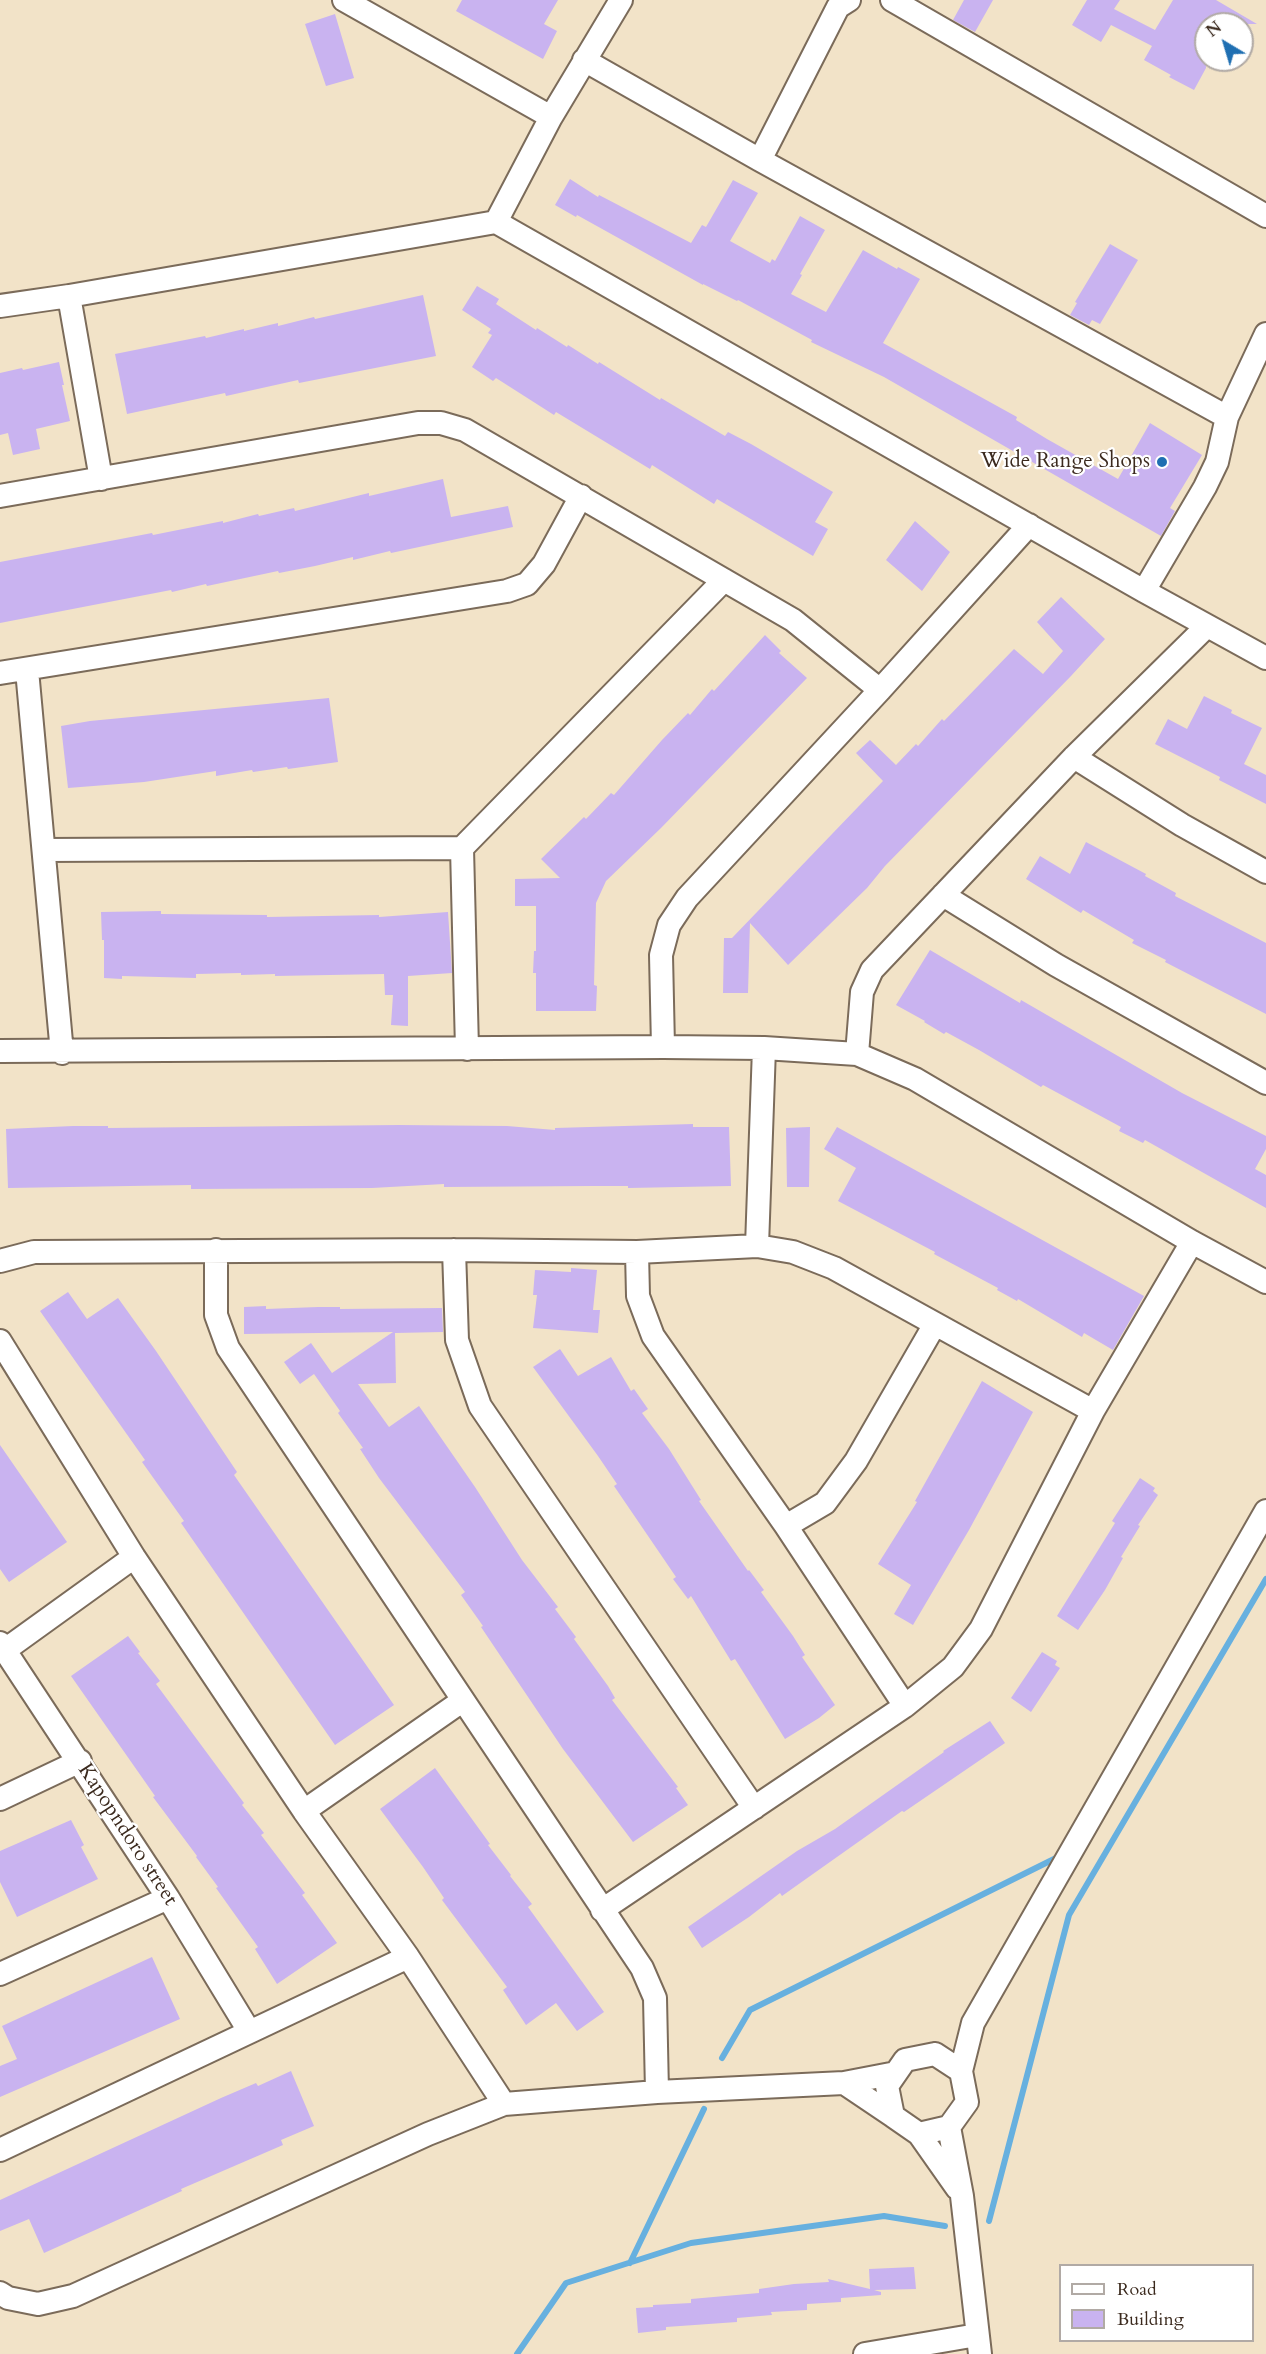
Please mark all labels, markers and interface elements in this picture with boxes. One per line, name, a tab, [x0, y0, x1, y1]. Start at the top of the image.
north arrow	[1194, 12, 1254, 72]
text: N	[1202, 16, 1226, 42]
place label: Wide Range Shops	[980, 449, 1150, 475]
marker: Wide Range Shops	[1155, 455, 1169, 469]
street label: Kapopndoro street	[72, 1759, 182, 1911]
legend	[1059, 2264, 1254, 2342]
text: Road	[1117, 2277, 1157, 2302]
text: Building	[1117, 2307, 1184, 2332]

